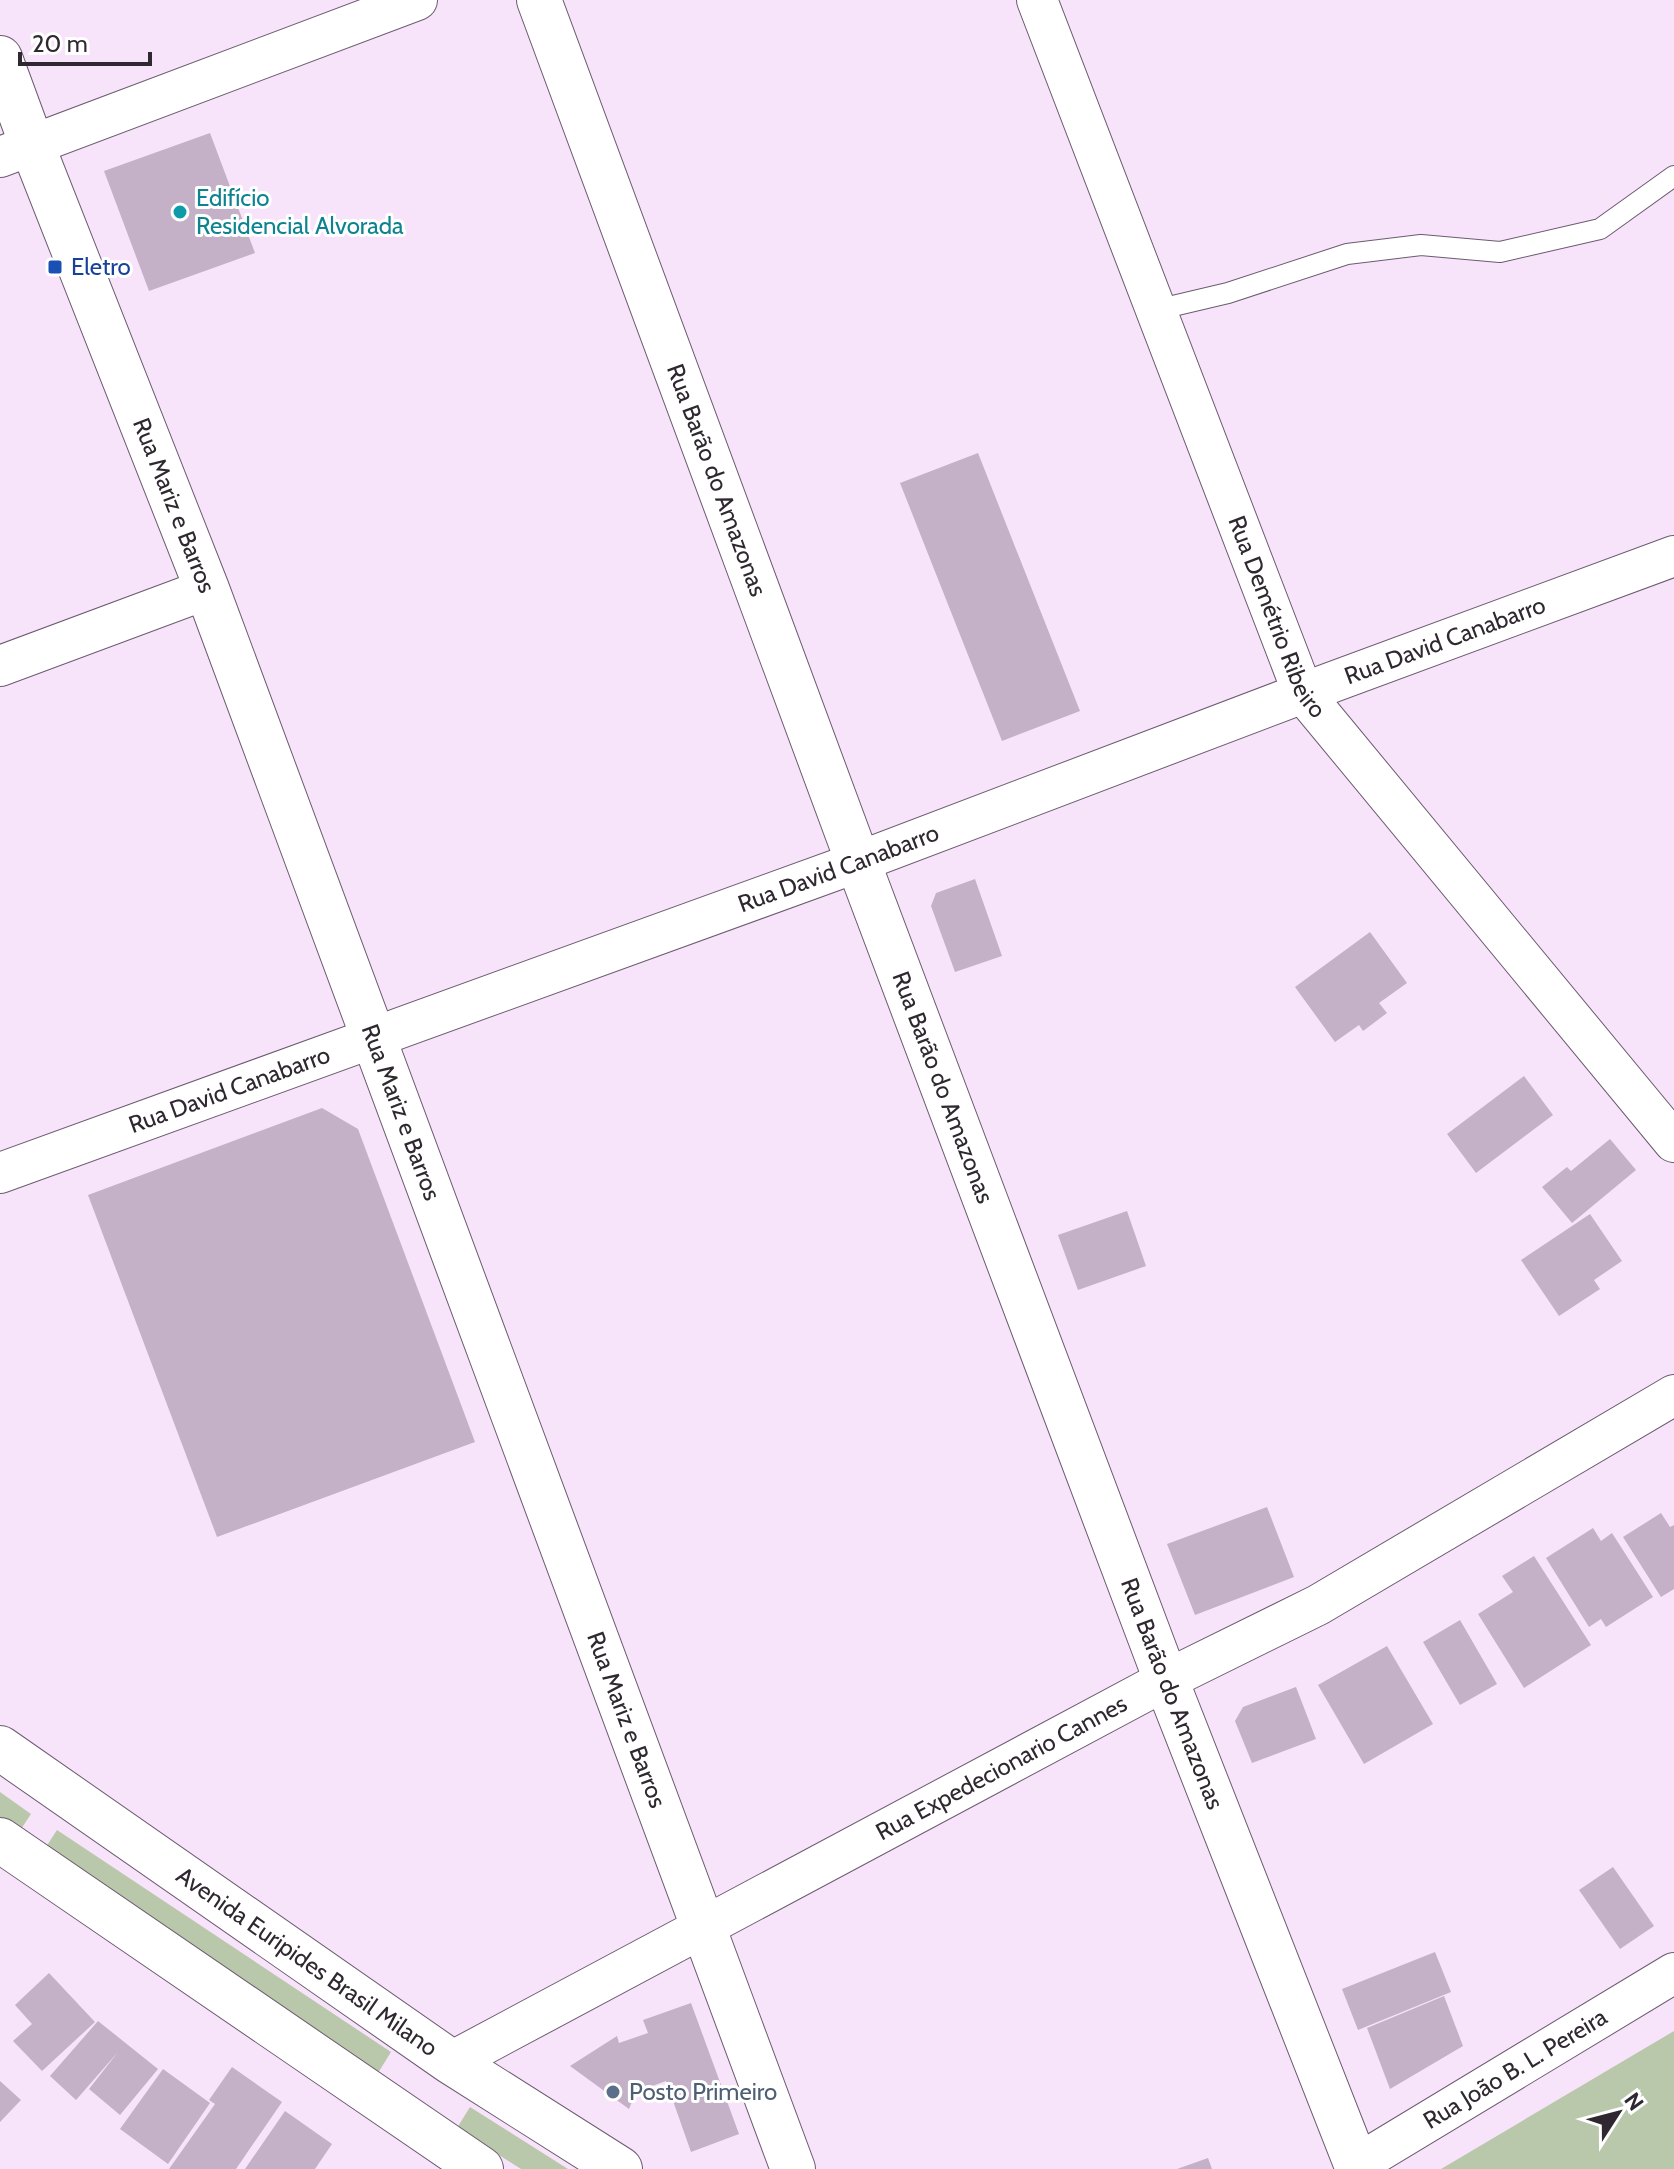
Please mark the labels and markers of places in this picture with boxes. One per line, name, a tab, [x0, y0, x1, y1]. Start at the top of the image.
place label: Edifício Residencial Alvorada	[196, 183, 404, 240]
marker: Edifício Residencial Alvorada	[171, 203, 189, 221]
place label: Eletro	[71, 252, 131, 281]
marker: Eletro	[46, 258, 64, 276]
place label: Posto Primeiro	[629, 2077, 777, 2106]
marker: Posto Primeiro	[604, 2083, 622, 2101]

